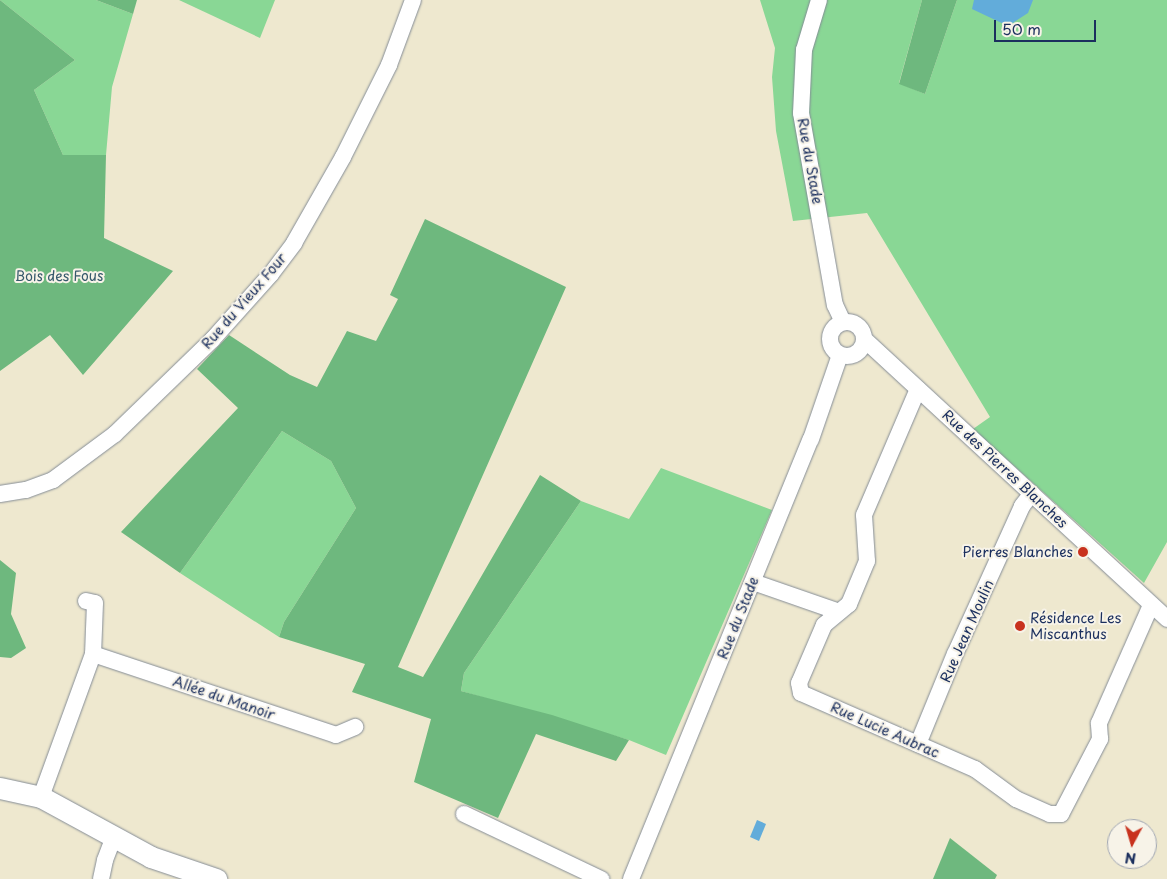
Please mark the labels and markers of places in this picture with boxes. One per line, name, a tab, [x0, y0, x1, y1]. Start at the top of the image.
place label: Pierres Blanches	[962, 544, 1073, 560]
marker: Pierres Blanches	[1077, 546, 1089, 558]
place label: Résidence Les Miscanthus	[1030, 610, 1121, 642]
marker: Résidence Les Miscanthus	[1014, 620, 1026, 632]

